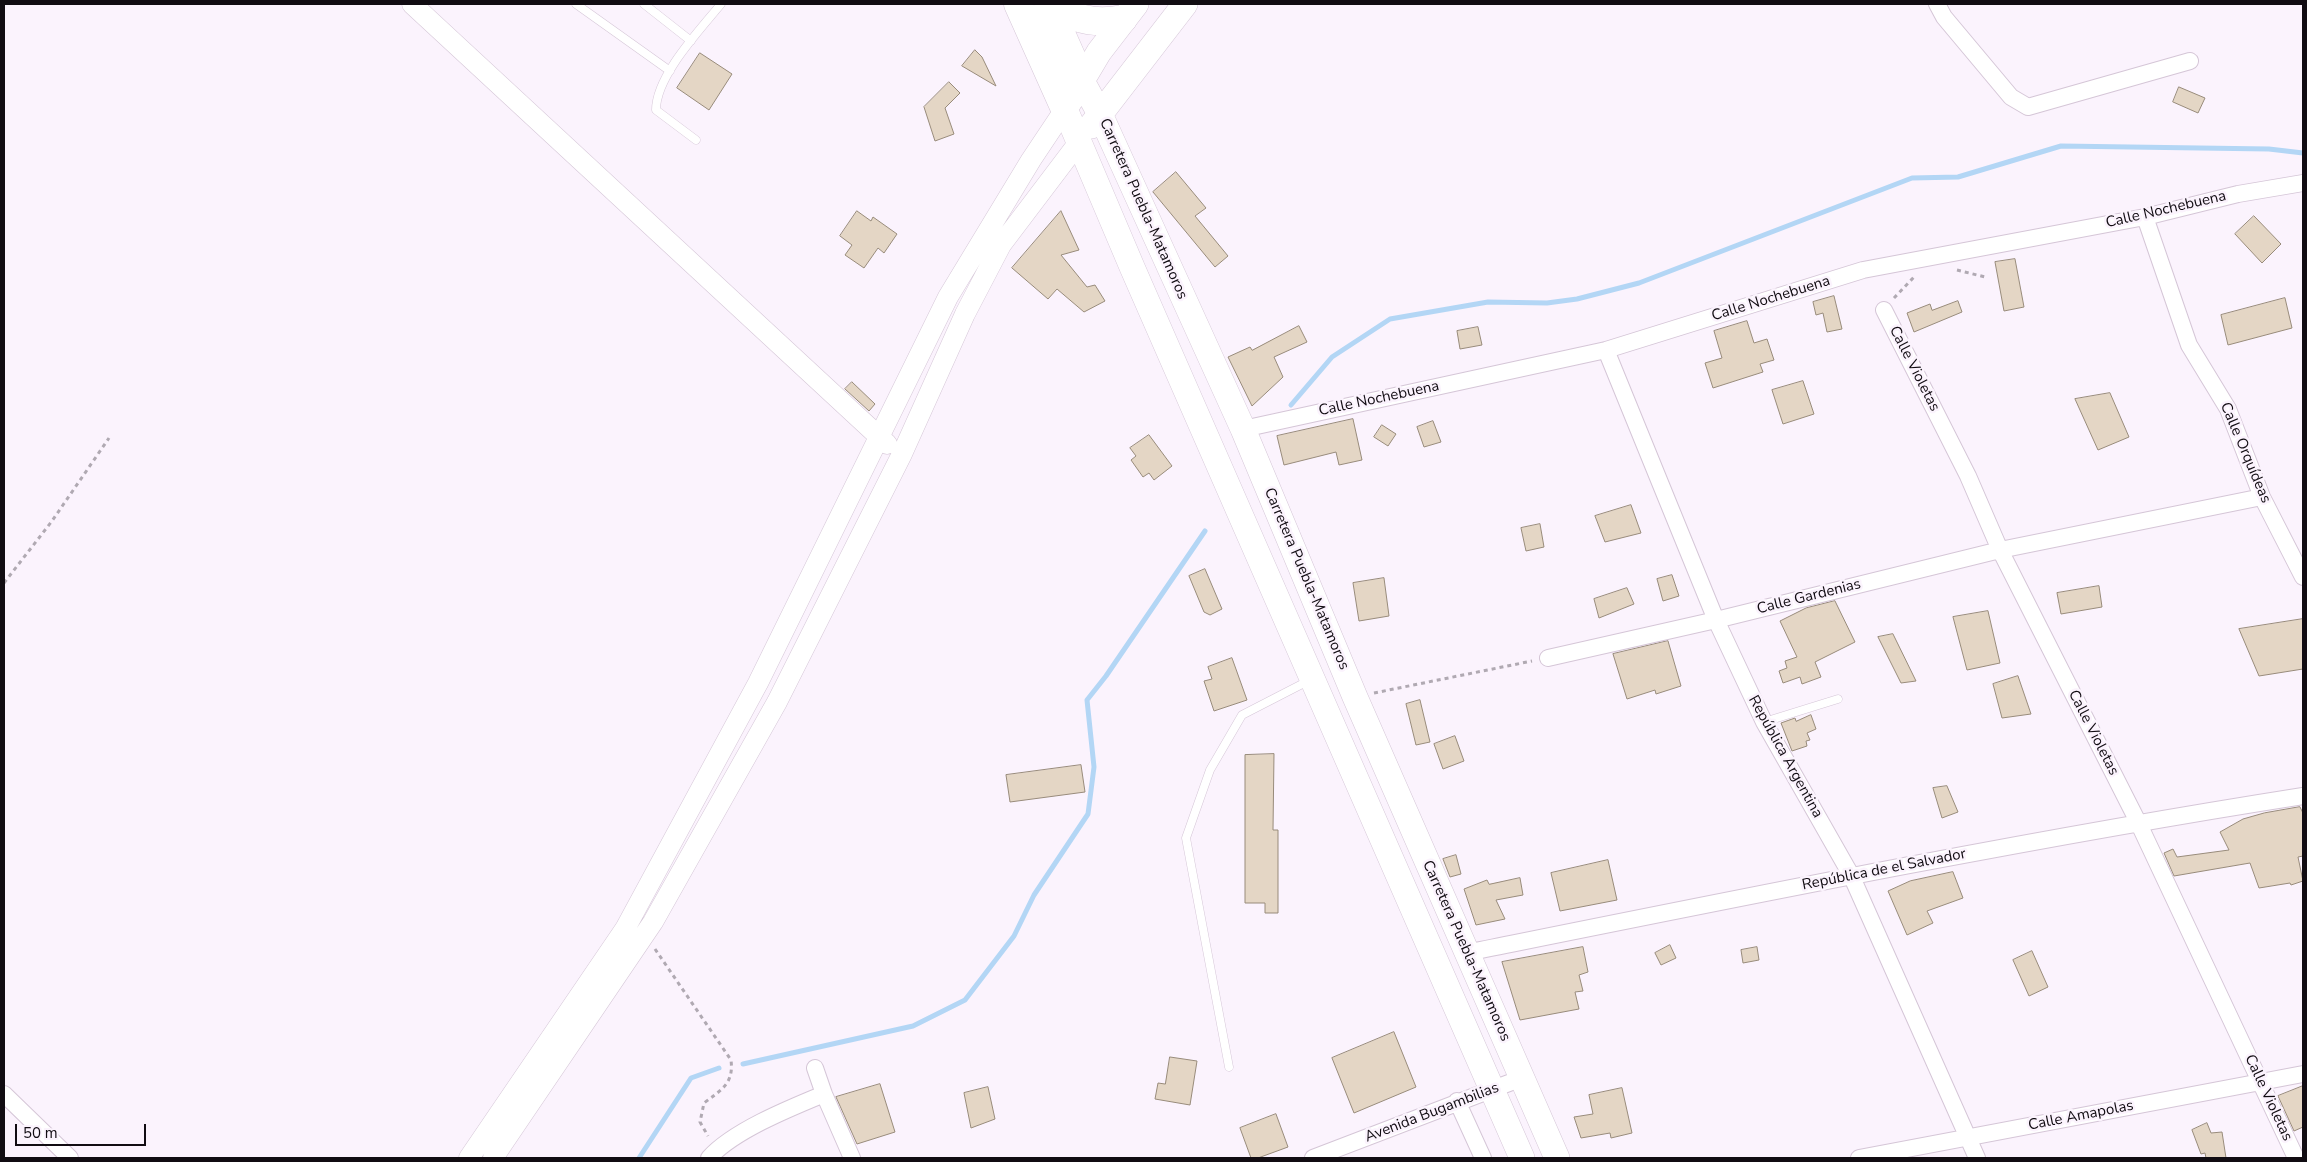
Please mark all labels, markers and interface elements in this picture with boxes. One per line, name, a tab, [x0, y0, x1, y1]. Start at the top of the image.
street label: Carretera Puebla-Matamoros	[1095, 116, 1191, 302]
street label: Calle Nochebuena	[2104, 187, 2228, 233]
street label: Calle Nochebuena	[1710, 272, 1832, 326]
street label: Calle Violetas	[1885, 323, 1943, 415]
street label: Calle Nochebuena	[1317, 377, 1441, 421]
street label: Calle Orquídeas	[2216, 400, 2274, 506]
street label: Carretera Puebla-Matamoros	[1259, 485, 1353, 673]
street label: Calle Gardenias	[1755, 575, 1863, 619]
street label: Calle Violetas	[2064, 687, 2122, 779]
street label: República Argentina	[1744, 693, 1826, 821]
street label: República de el Salvador	[1800, 845, 1968, 895]
street label: Carretera Puebla-Matamoros	[1418, 858, 1514, 1044]
street label: Calle Violetas	[2240, 1052, 2296, 1144]
street label: Avenida Bugambilias	[1362, 1079, 1502, 1147]
street label: Calle Amapolas	[2027, 1097, 2135, 1135]
scale bar	[18, 1114, 149, 1146]
text: 50 m	[23, 1123, 58, 1143]

